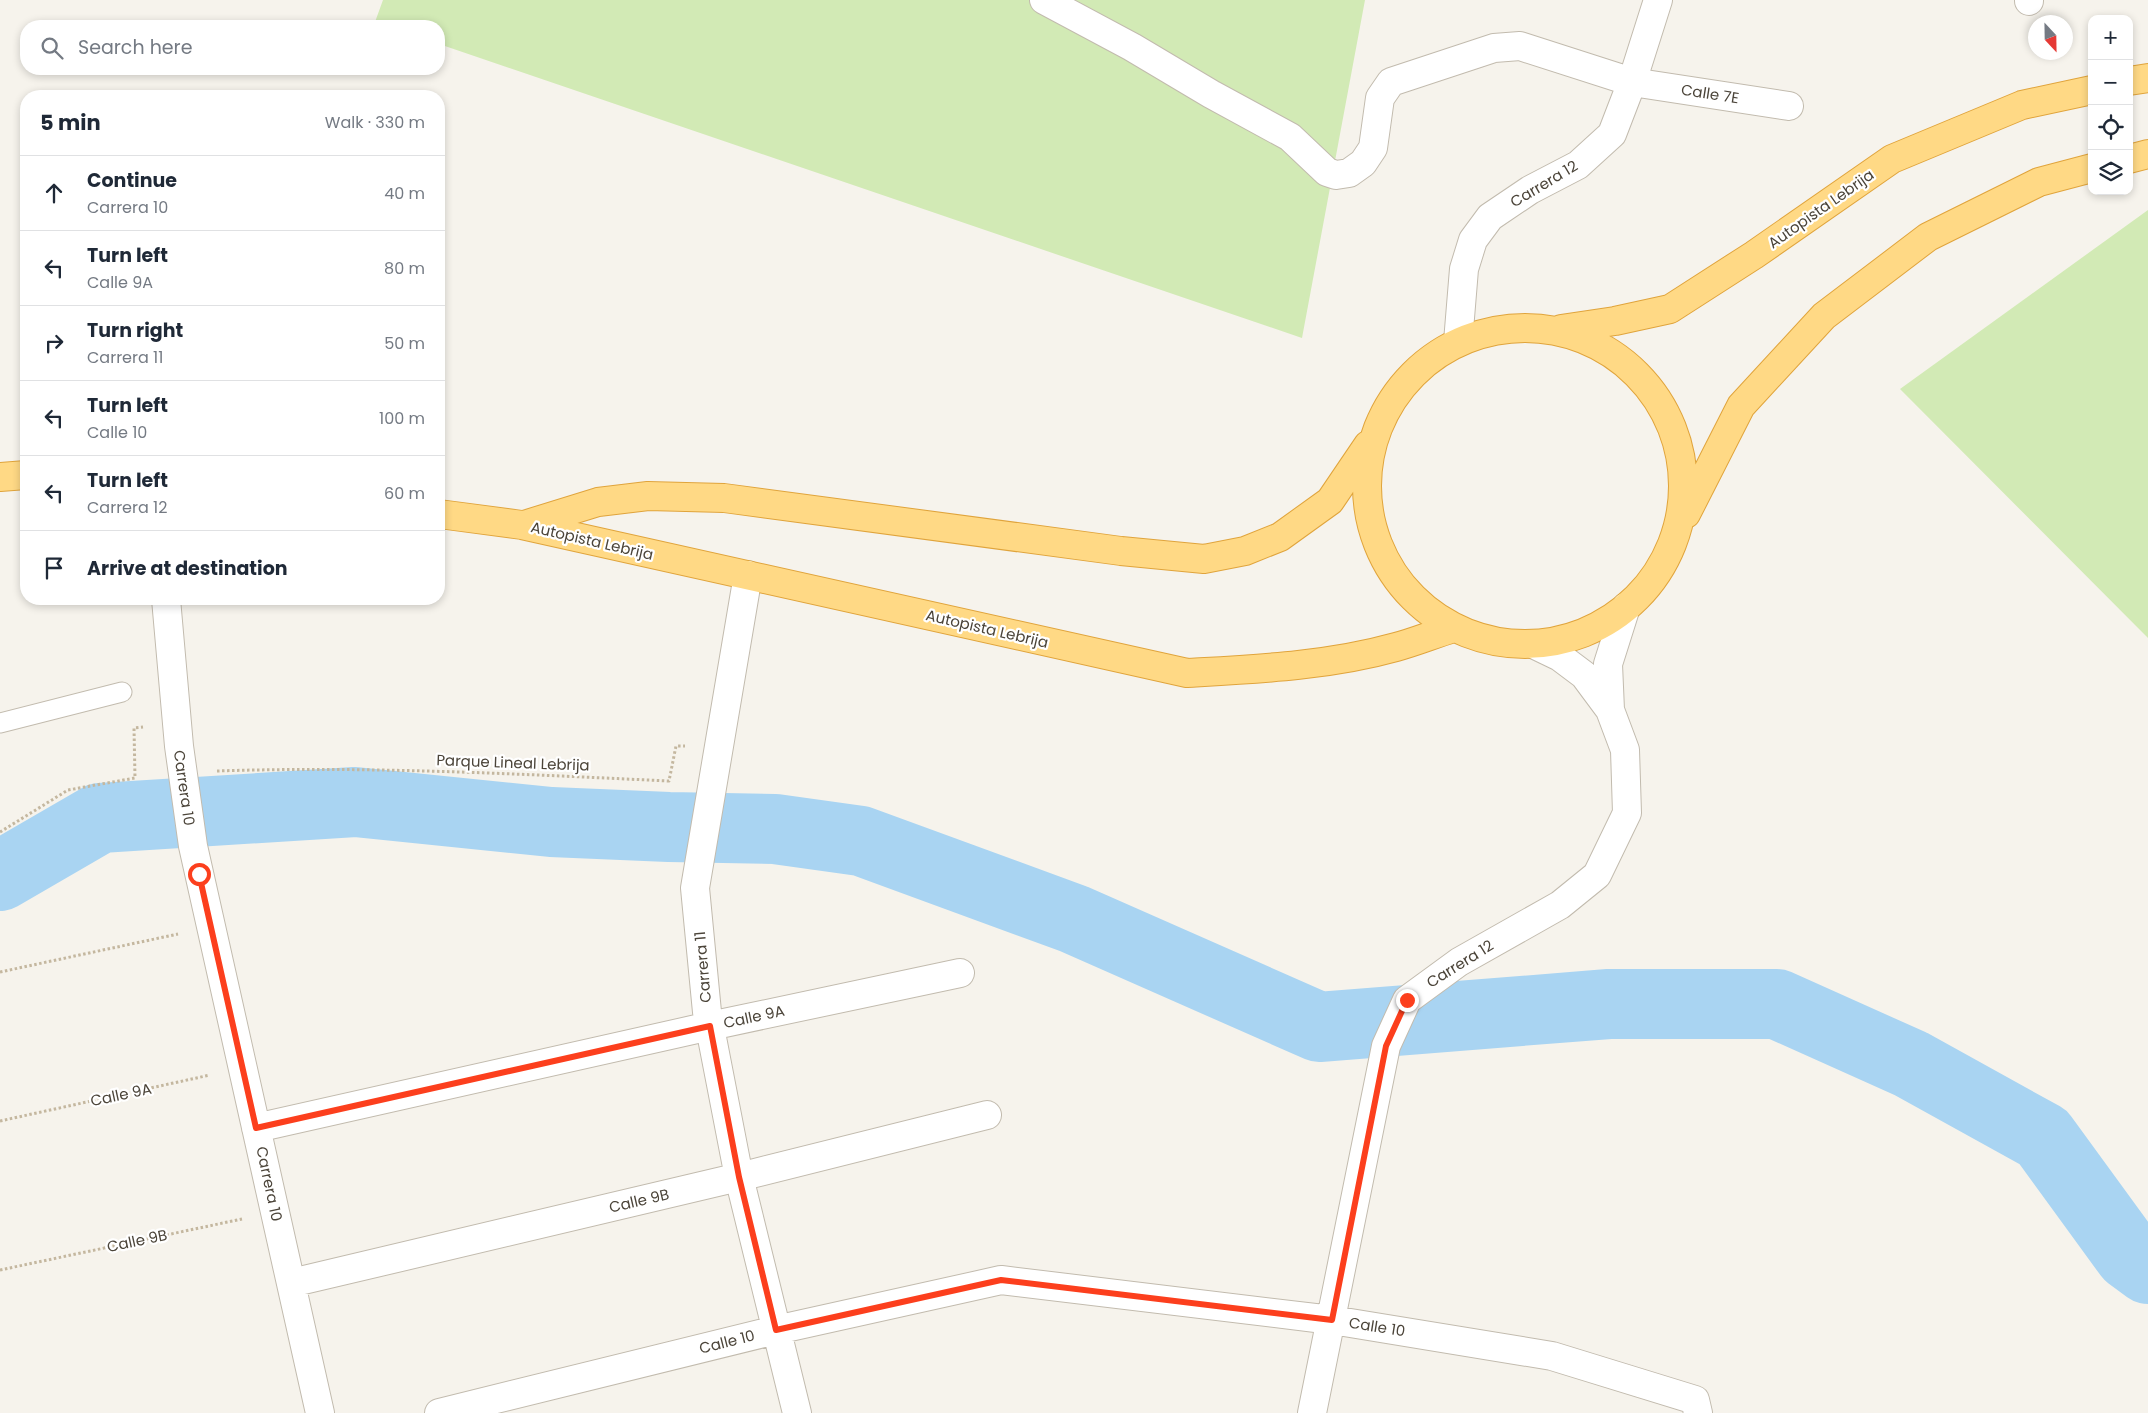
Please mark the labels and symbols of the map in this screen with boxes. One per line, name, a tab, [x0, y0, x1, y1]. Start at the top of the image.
north arrow	[2028, 15, 2073, 60]
street label: Calle 7E	[1680, 79, 1741, 108]
street label: Carrera 12	[1506, 155, 1581, 212]
street label: Autopista Lebrija	[1763, 164, 1878, 253]
street label: Autopista Lebrija	[529, 516, 655, 565]
street label: Autopista Lebrija	[924, 604, 1050, 653]
street label: Carrera 10	[169, 749, 200, 827]
street label: Parque Lineal Lebrija	[436, 749, 590, 776]
route start	[188, 863, 211, 886]
street label: Carrera 11	[689, 930, 716, 1004]
street label: Carrera 12	[1422, 935, 1497, 992]
route end	[1396, 989, 1419, 1012]
street label: Calle 9A	[721, 1000, 786, 1033]
street label: Calle 9A	[88, 1078, 153, 1111]
street label: Carrera 10	[251, 1144, 288, 1223]
street label: Calle 9B	[607, 1183, 671, 1218]
street label: Calle 9B	[105, 1224, 169, 1257]
street label: Calle 10	[1347, 1312, 1407, 1341]
street label: Calle 10	[697, 1324, 757, 1359]

